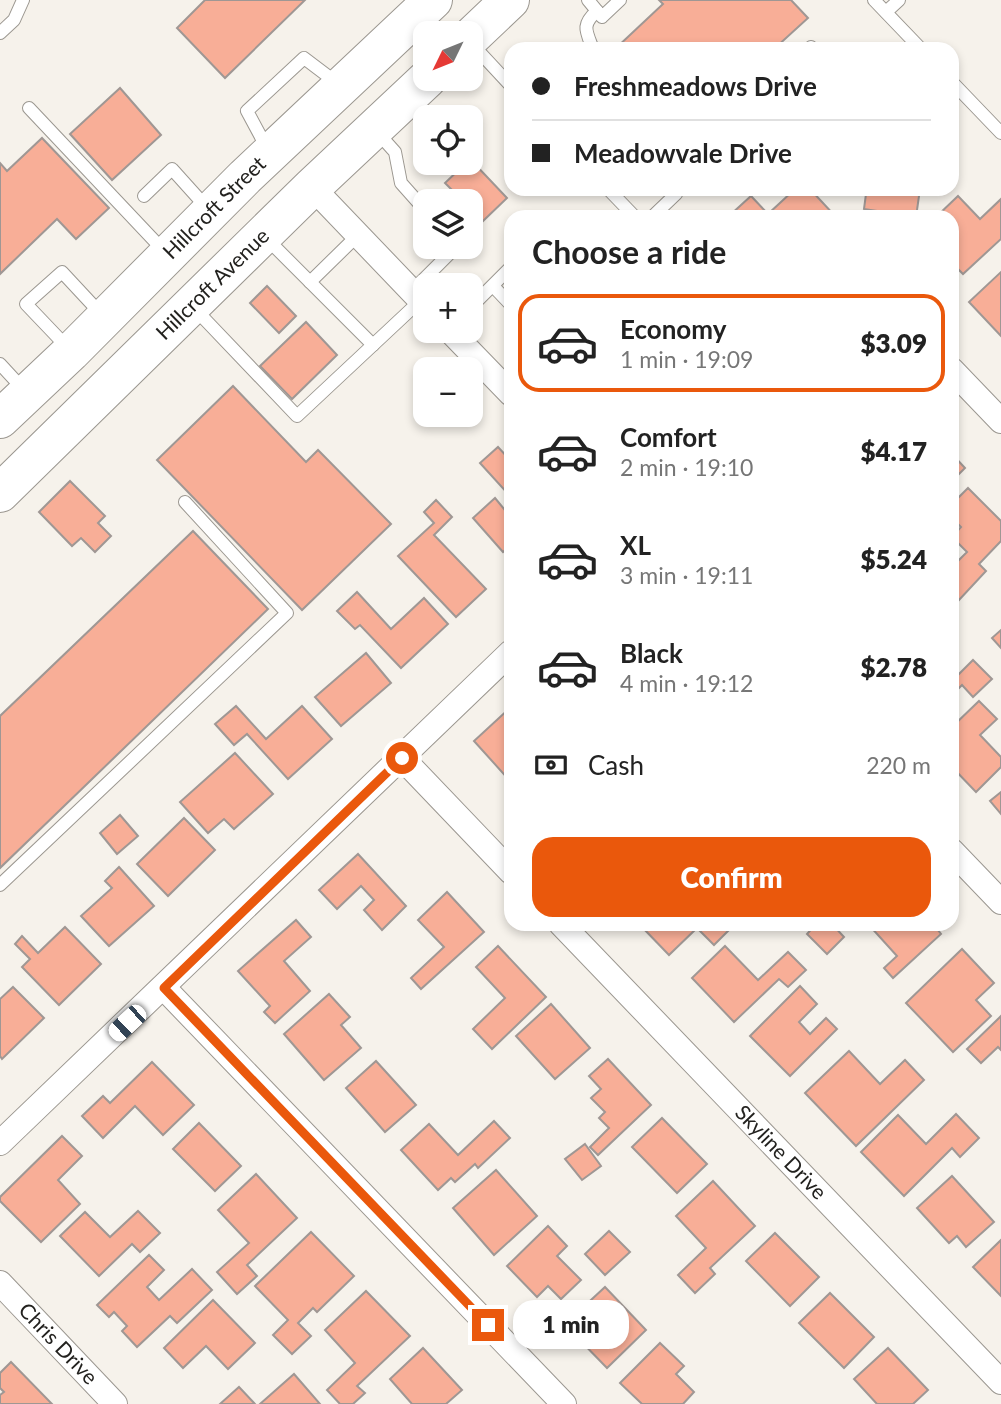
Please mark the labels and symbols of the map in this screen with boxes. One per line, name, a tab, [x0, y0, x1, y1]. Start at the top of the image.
north arrow	[413, 21, 483, 91]
street label: Hillcroft Street	[157, 150, 270, 263]
street label: Hillcroft Avenue	[150, 222, 273, 344]
route start	[386, 742, 418, 774]
car	[105, 1001, 150, 1045]
street label: Skyline Drive	[731, 1099, 833, 1204]
street label: Chris Drive	[14, 1297, 104, 1389]
callout: 1 min	[512, 1300, 628, 1350]
route end	[472, 1309, 504, 1341]

